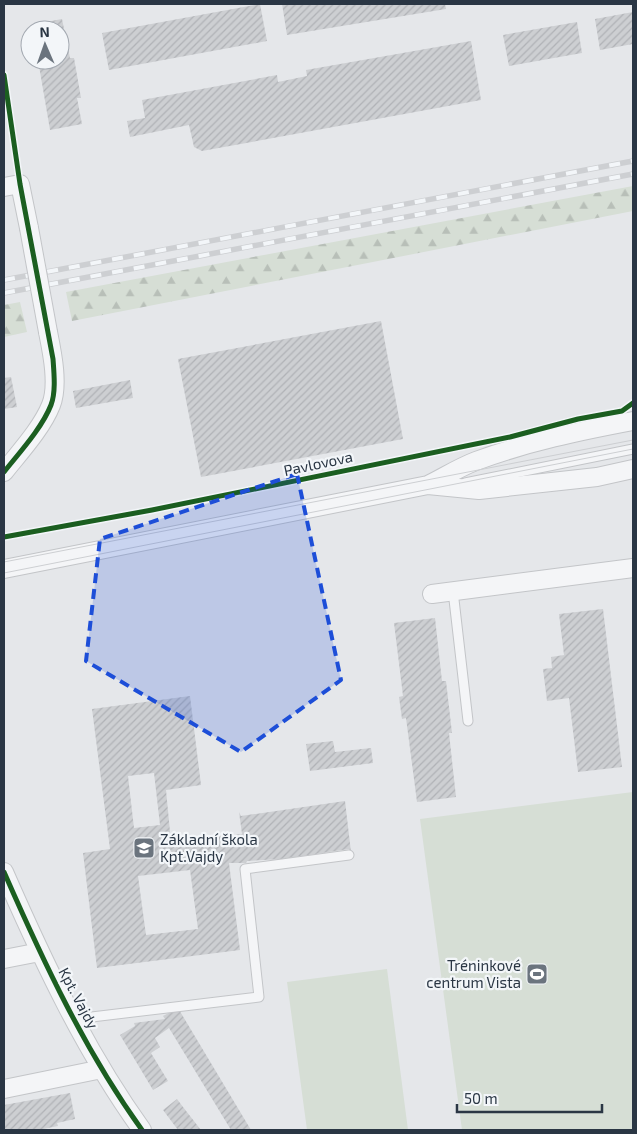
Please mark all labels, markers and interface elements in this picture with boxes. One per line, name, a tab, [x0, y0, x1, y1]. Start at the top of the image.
north arrow	[20, 20, 70, 70]
text: N	[39, 23, 50, 40]
street label: Pavlovova	[282, 447, 354, 479]
place label: Základní škola Kpt.Vajdy	[160, 830, 258, 866]
school or university icon: Základní škola Kpt.Vajdy	[132, 836, 156, 860]
place label: Tréninkové centrum Vista	[426, 956, 521, 991]
sports icon: Tréninkové centrum Vista	[525, 962, 549, 986]
street label: Kpt. Vajdy	[54, 964, 103, 1032]
scale bar	[457, 1082, 602, 1114]
text: 50 m	[464, 1089, 498, 1107]

